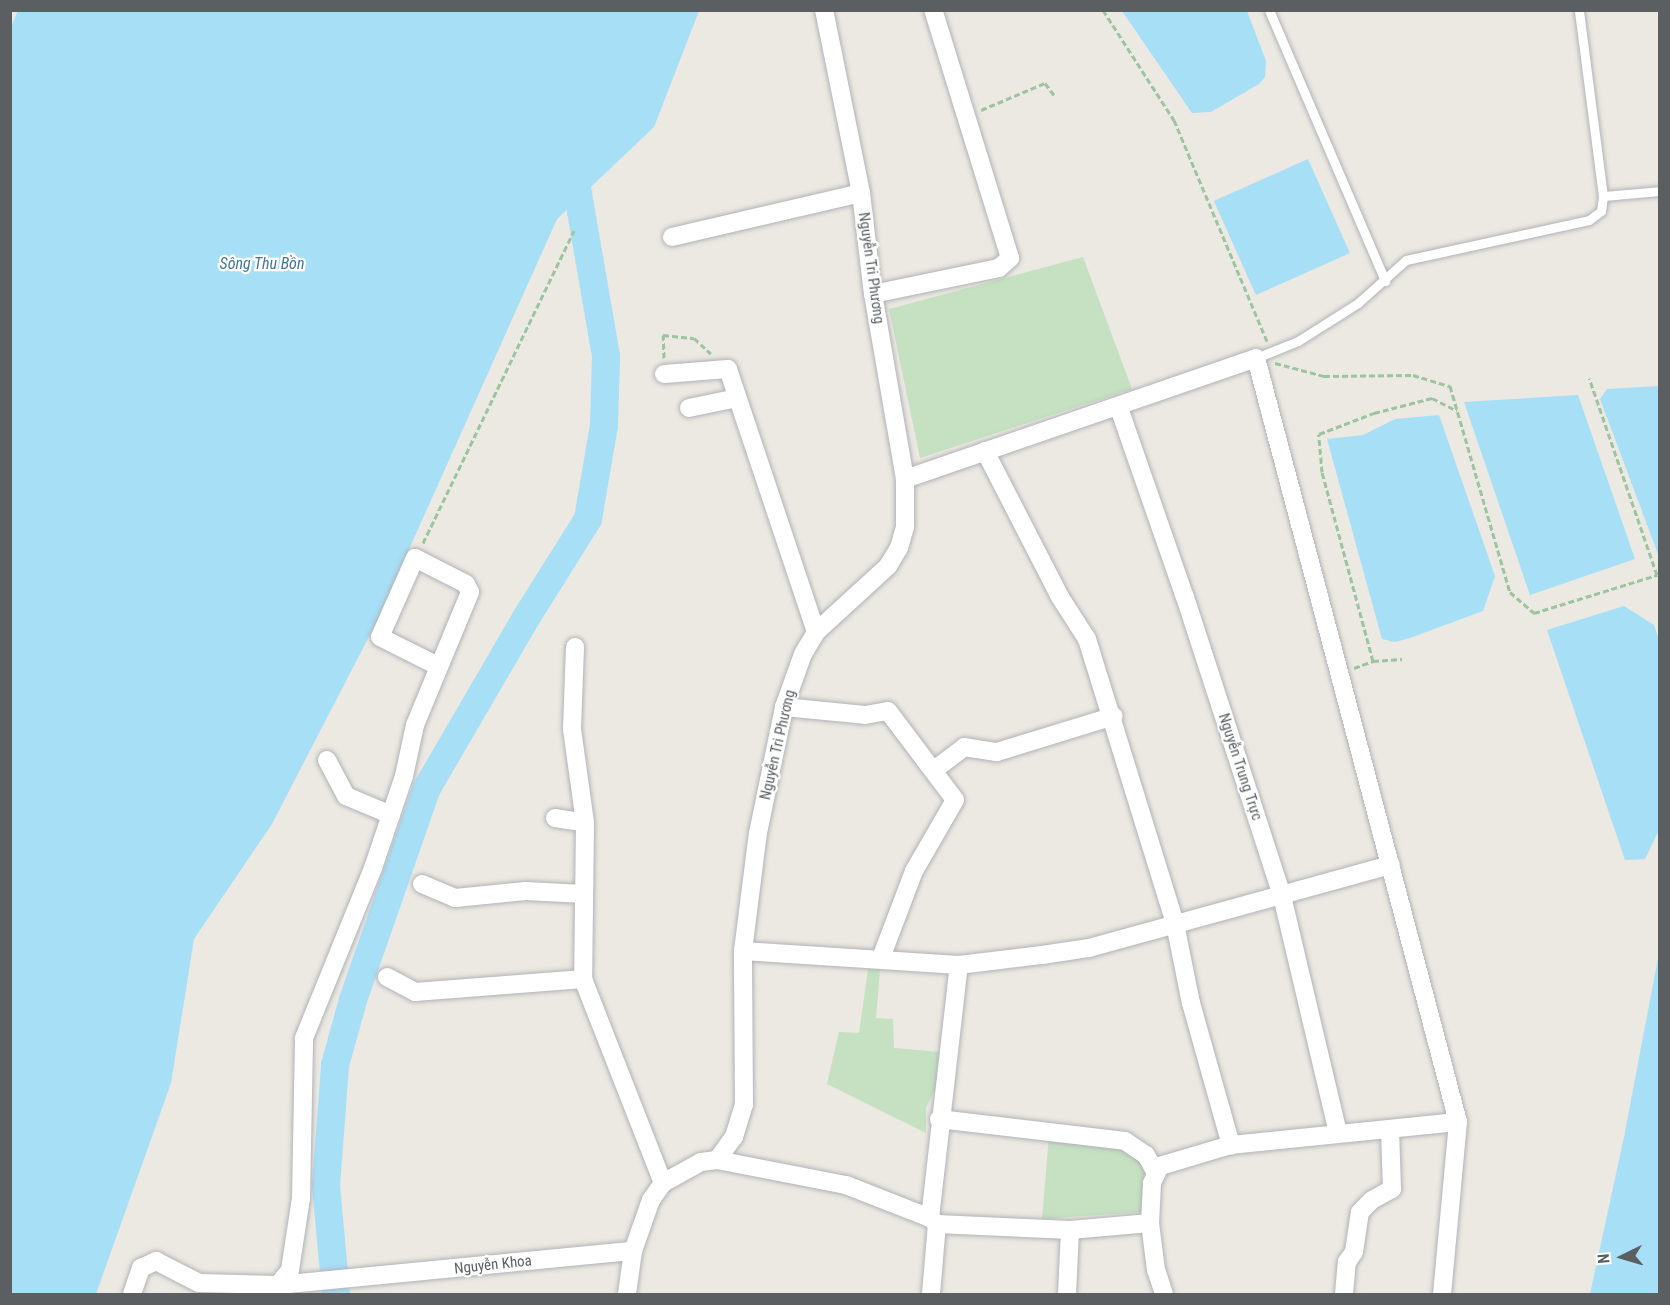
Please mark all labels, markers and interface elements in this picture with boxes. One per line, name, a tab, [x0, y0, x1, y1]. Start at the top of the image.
street label: Nguyễn Tri Phương	[854, 211, 888, 325]
water label: Sông Thu Bồn	[219, 254, 305, 274]
street label: Nguyễn Tri Phương	[757, 688, 799, 802]
street label: Nguyễn Trung Trực	[1214, 711, 1266, 823]
north arrow	[1592, 1227, 1652, 1287]
street label: Nguyễn Khoa	[453, 1252, 533, 1278]
text: N	[1594, 1253, 1613, 1264]

